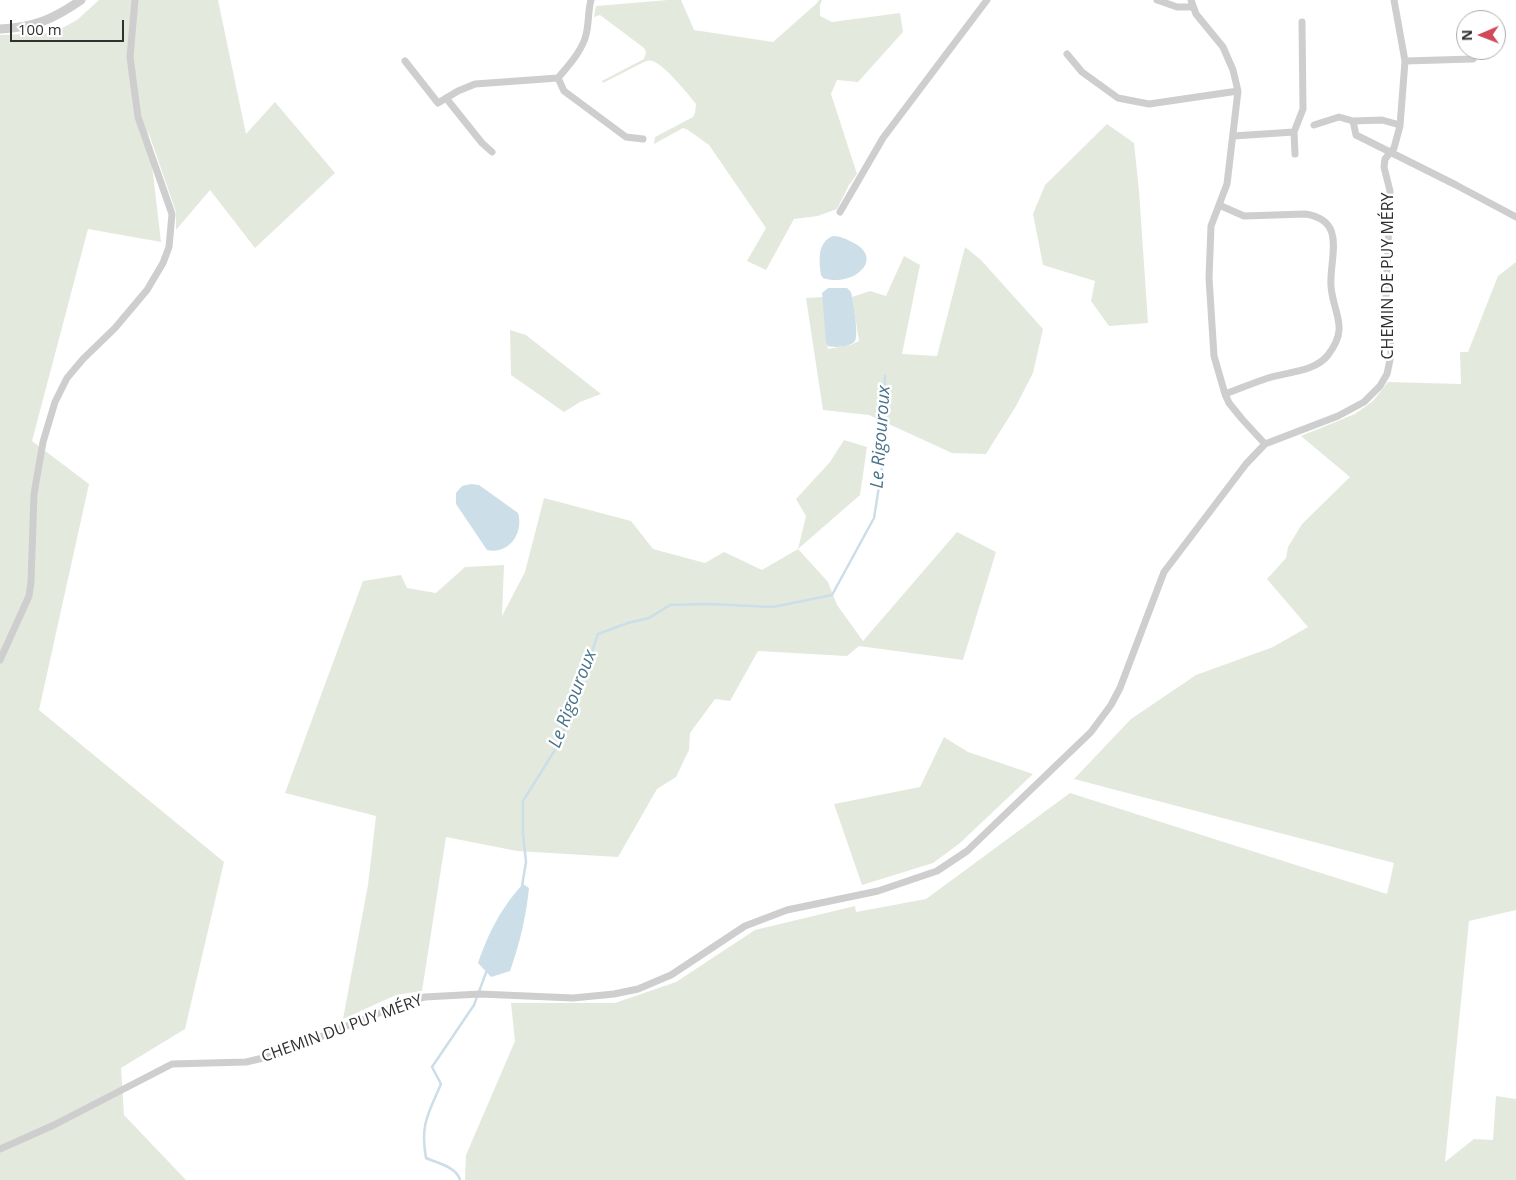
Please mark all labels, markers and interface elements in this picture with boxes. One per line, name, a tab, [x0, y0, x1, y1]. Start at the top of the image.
scale bar	[12, 10, 126, 42]
north arrow	[1456, 10, 1506, 60]
text: 100 m	[18, 19, 62, 39]
text: N	[1457, 29, 1476, 41]
street label: CHEMIN DE PUY MÉRY	[1378, 193, 1398, 359]
water label: Le Rigouroux	[867, 385, 895, 489]
water label: Le Rigouroux	[544, 647, 602, 751]
street label: CHEMIN DU PUY MÉRY	[259, 991, 425, 1067]

